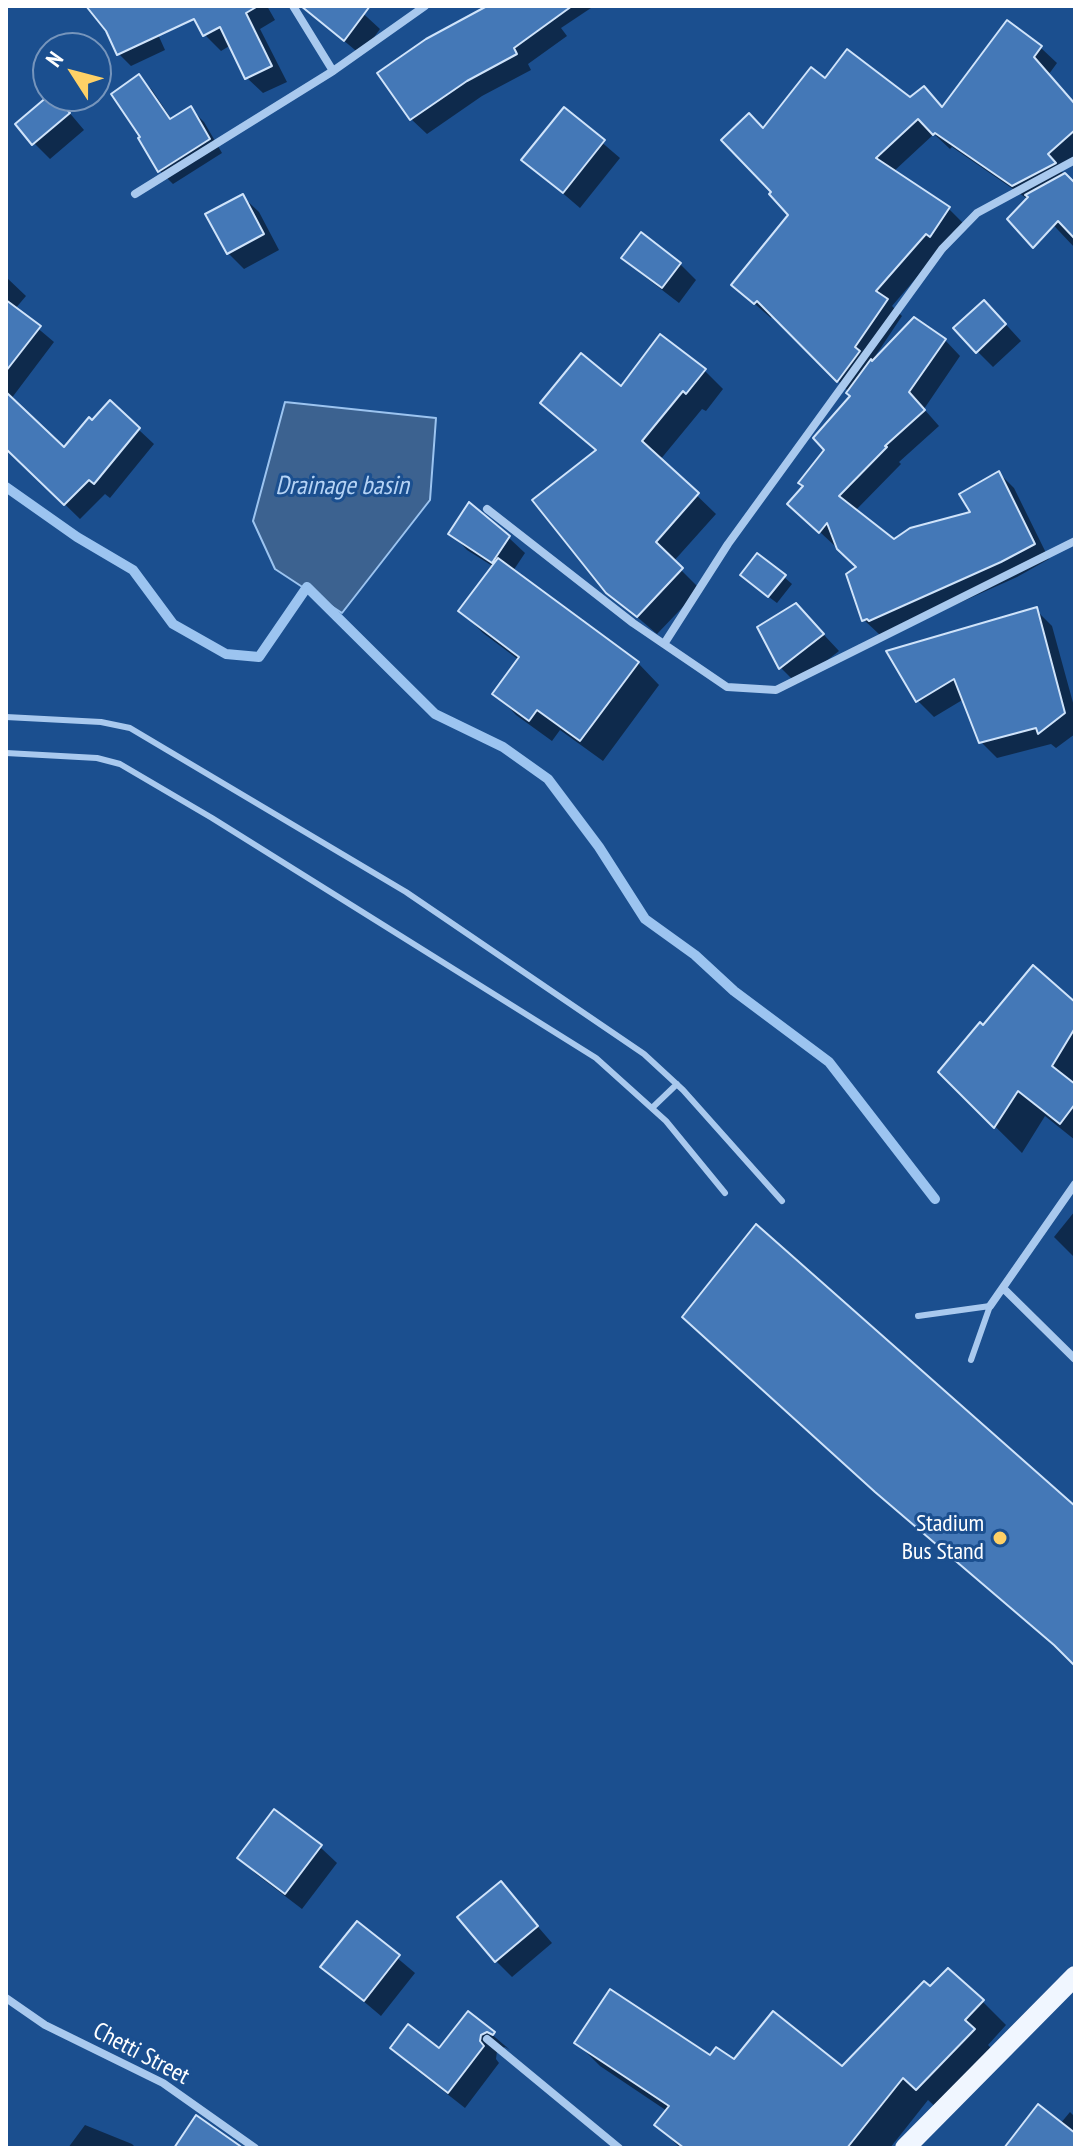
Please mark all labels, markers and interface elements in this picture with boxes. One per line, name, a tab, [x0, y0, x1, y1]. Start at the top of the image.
north arrow	[32, 32, 112, 112]
text: N	[39, 46, 69, 72]
water label: Drainage basin	[275, 471, 409, 503]
place label: Stadium Bus Stand	[902, 1510, 984, 1566]
marker: Stadium Bus Stand	[991, 1529, 1009, 1547]
street label: Chetti Street	[88, 2017, 194, 2091]

